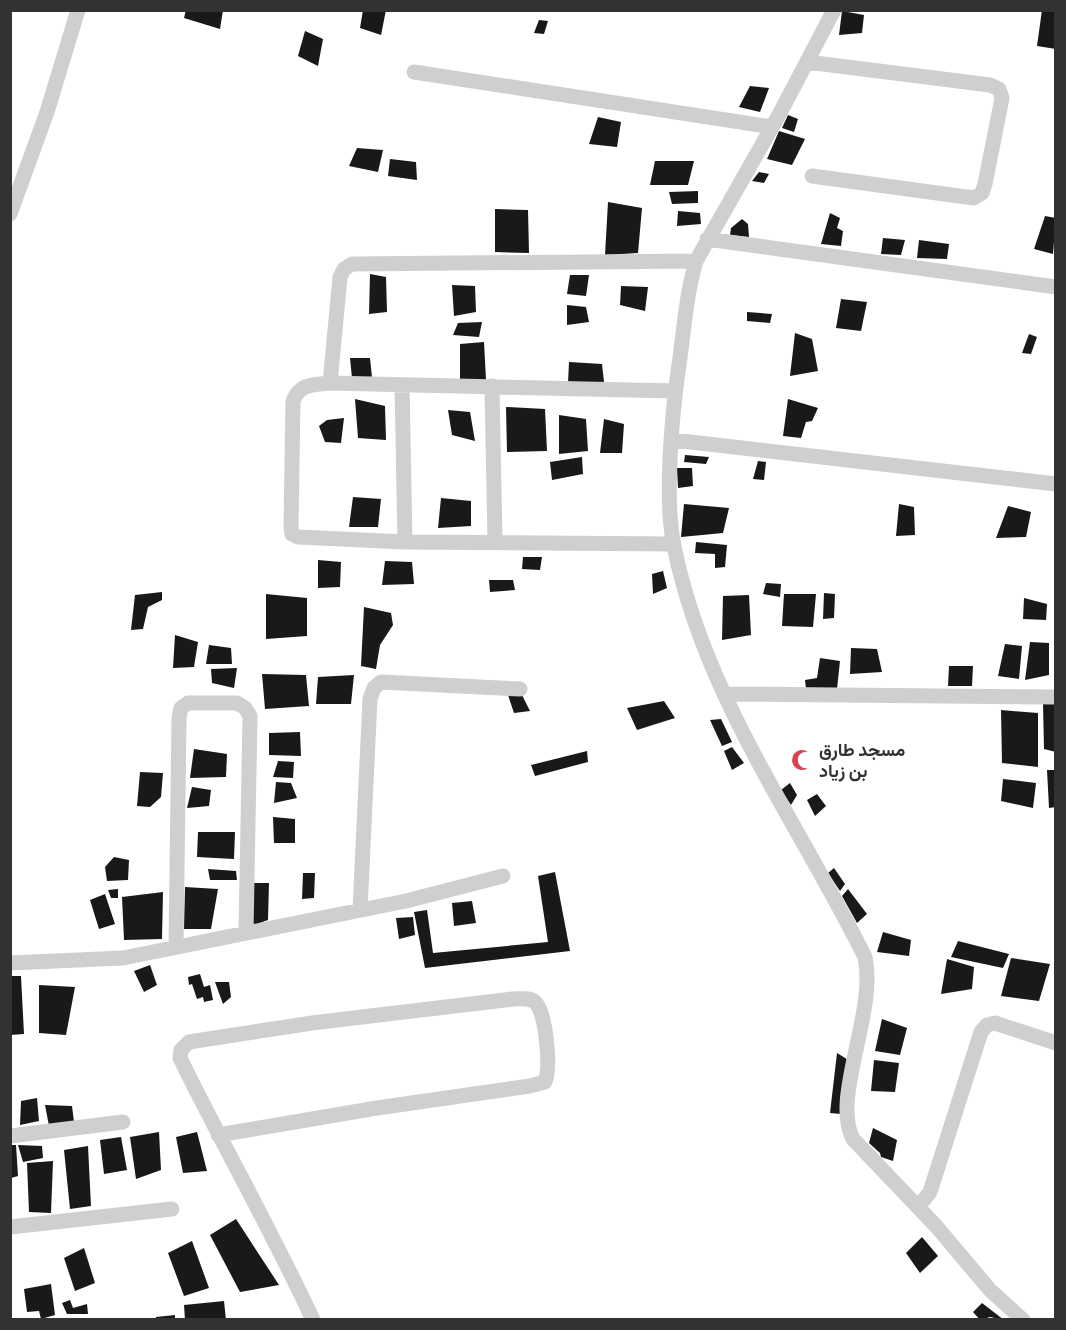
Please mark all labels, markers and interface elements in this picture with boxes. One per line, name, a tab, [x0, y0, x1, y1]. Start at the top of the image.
place label: مسجد طارق بن زياد	[819, 738, 905, 784]
mosque icon: مسجد طارق بن زياد	[790, 748, 814, 772]

